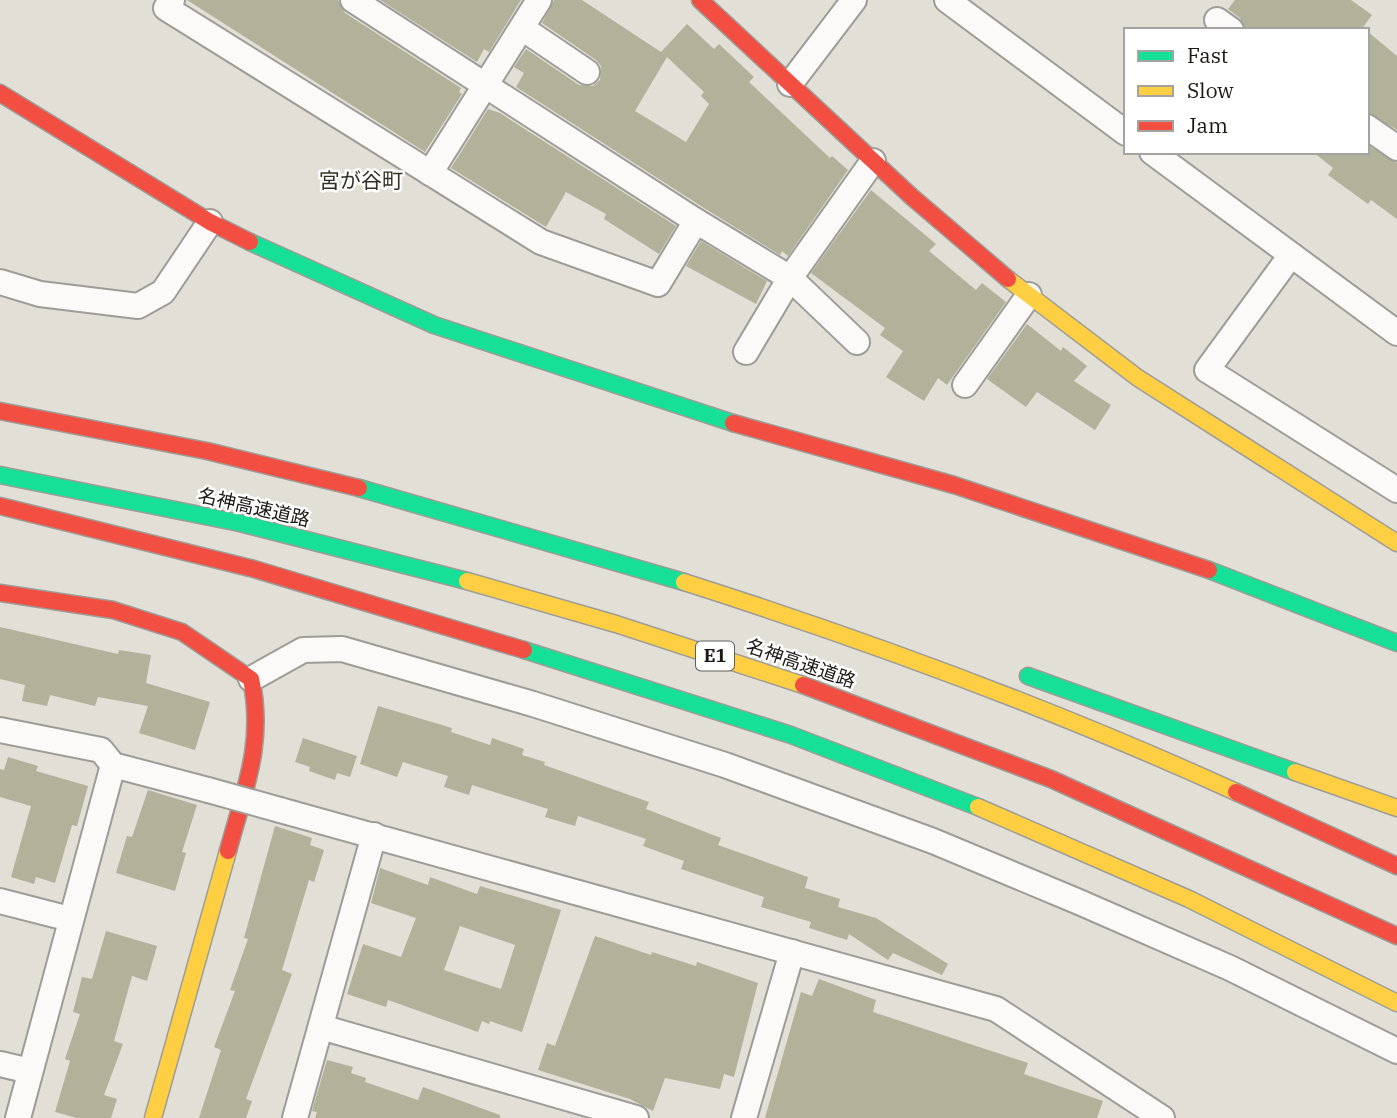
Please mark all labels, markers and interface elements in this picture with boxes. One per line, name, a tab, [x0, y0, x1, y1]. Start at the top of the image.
legend	[1124, 28, 1369, 154]
text: Fast	[1187, 41, 1228, 69]
text: Slow	[1187, 76, 1234, 104]
text: Jam	[1187, 111, 1228, 139]
district label: 宮が谷町	[319, 166, 403, 194]
street label: 名神高速道路	[196, 482, 312, 532]
street label: 名神高速道路	[743, 633, 859, 693]
road number: E1	[696, 642, 734, 670]

